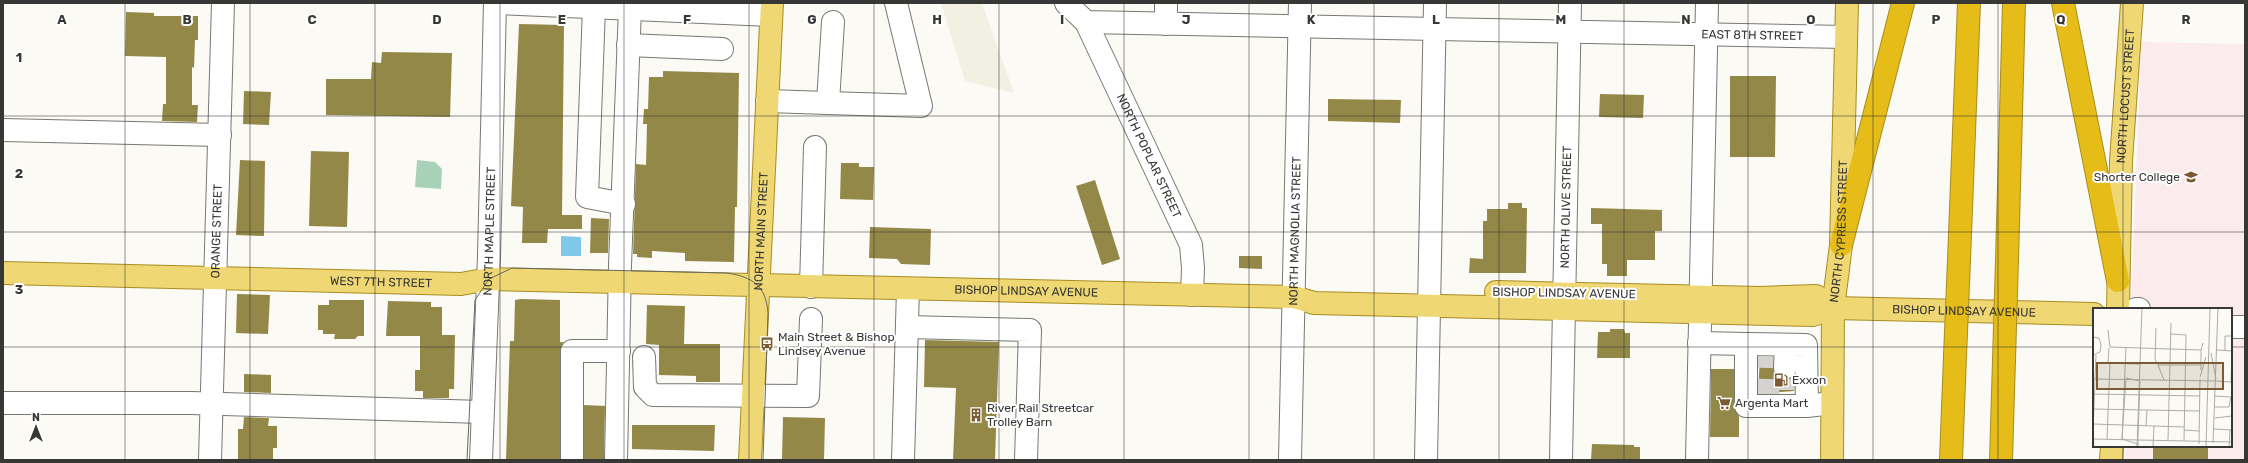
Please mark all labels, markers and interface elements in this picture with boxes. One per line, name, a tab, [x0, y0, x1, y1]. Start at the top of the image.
text: A	[57, 12, 67, 27]
text: B	[182, 12, 192, 27]
text: C	[307, 12, 317, 27]
text: D	[432, 12, 442, 27]
text: E	[558, 12, 566, 27]
text: F	[683, 12, 691, 27]
text: G	[807, 12, 817, 27]
text: H	[932, 12, 942, 27]
text: I	[1060, 12, 1064, 27]
text: J	[1182, 12, 1190, 27]
text: K	[1307, 12, 1316, 27]
text: L	[1432, 12, 1440, 27]
text: M	[1556, 12, 1566, 27]
text: N	[1681, 12, 1691, 27]
text: O	[1806, 12, 1816, 27]
text: P	[1932, 12, 1941, 27]
text: Q	[2056, 12, 2066, 27]
text: R	[2182, 12, 2191, 27]
street label: EAST 8TH STREET	[1701, 27, 1803, 43]
street label: NORTH LOCUST STREET	[2114, 29, 2137, 164]
text: 1	[16, 50, 22, 65]
street label: NORTH POPLAR STREET	[1114, 92, 1184, 220]
street label: NORTH OLIVE STREET	[1558, 146, 1574, 269]
street label: NORTH MAGNOLIA STREET	[1286, 156, 1304, 306]
street label: NORTH CYPRESS STREET	[1827, 160, 1850, 303]
text: 2	[15, 166, 23, 181]
street label: NORTH MAPLE STREET	[480, 167, 498, 296]
school or university icon: Shorter College	[2183, 169, 2199, 185]
place label: Shorter College	[2094, 170, 2180, 184]
street label: NORTH MAIN STREET	[751, 172, 771, 291]
street label: ORANGE STREET	[208, 184, 225, 279]
street label: WEST 7TH STREET	[330, 274, 432, 290]
text: 3	[15, 282, 24, 297]
street label: BISHOP LINDSAY AVENUE	[954, 282, 1098, 300]
street label: BISHOP LINDSAY AVENUE	[1492, 285, 1636, 301]
street label: BISHOP LINDSAY AVENUE	[1892, 302, 2036, 320]
inset map	[2093, 308, 2232, 447]
place label: Main Street & Bishop Lindsey Avenue	[778, 330, 895, 358]
bus stop icon: Main Street & Bishop Lindsey Avenue	[759, 336, 775, 352]
fuel station icon: Exxon	[1773, 372, 1789, 388]
place label: Exxon	[1792, 373, 1826, 387]
supermarket icon: Argenta Mart	[1716, 395, 1732, 411]
place label: Argenta Mart	[1735, 396, 1809, 410]
place label: River Rail Streetcar Trolley Barn	[987, 401, 1094, 429]
north arrow	[16, 407, 56, 447]
building icon: River Rail Streetcar Trolley Barn	[968, 407, 984, 423]
text: N	[32, 411, 40, 424]

